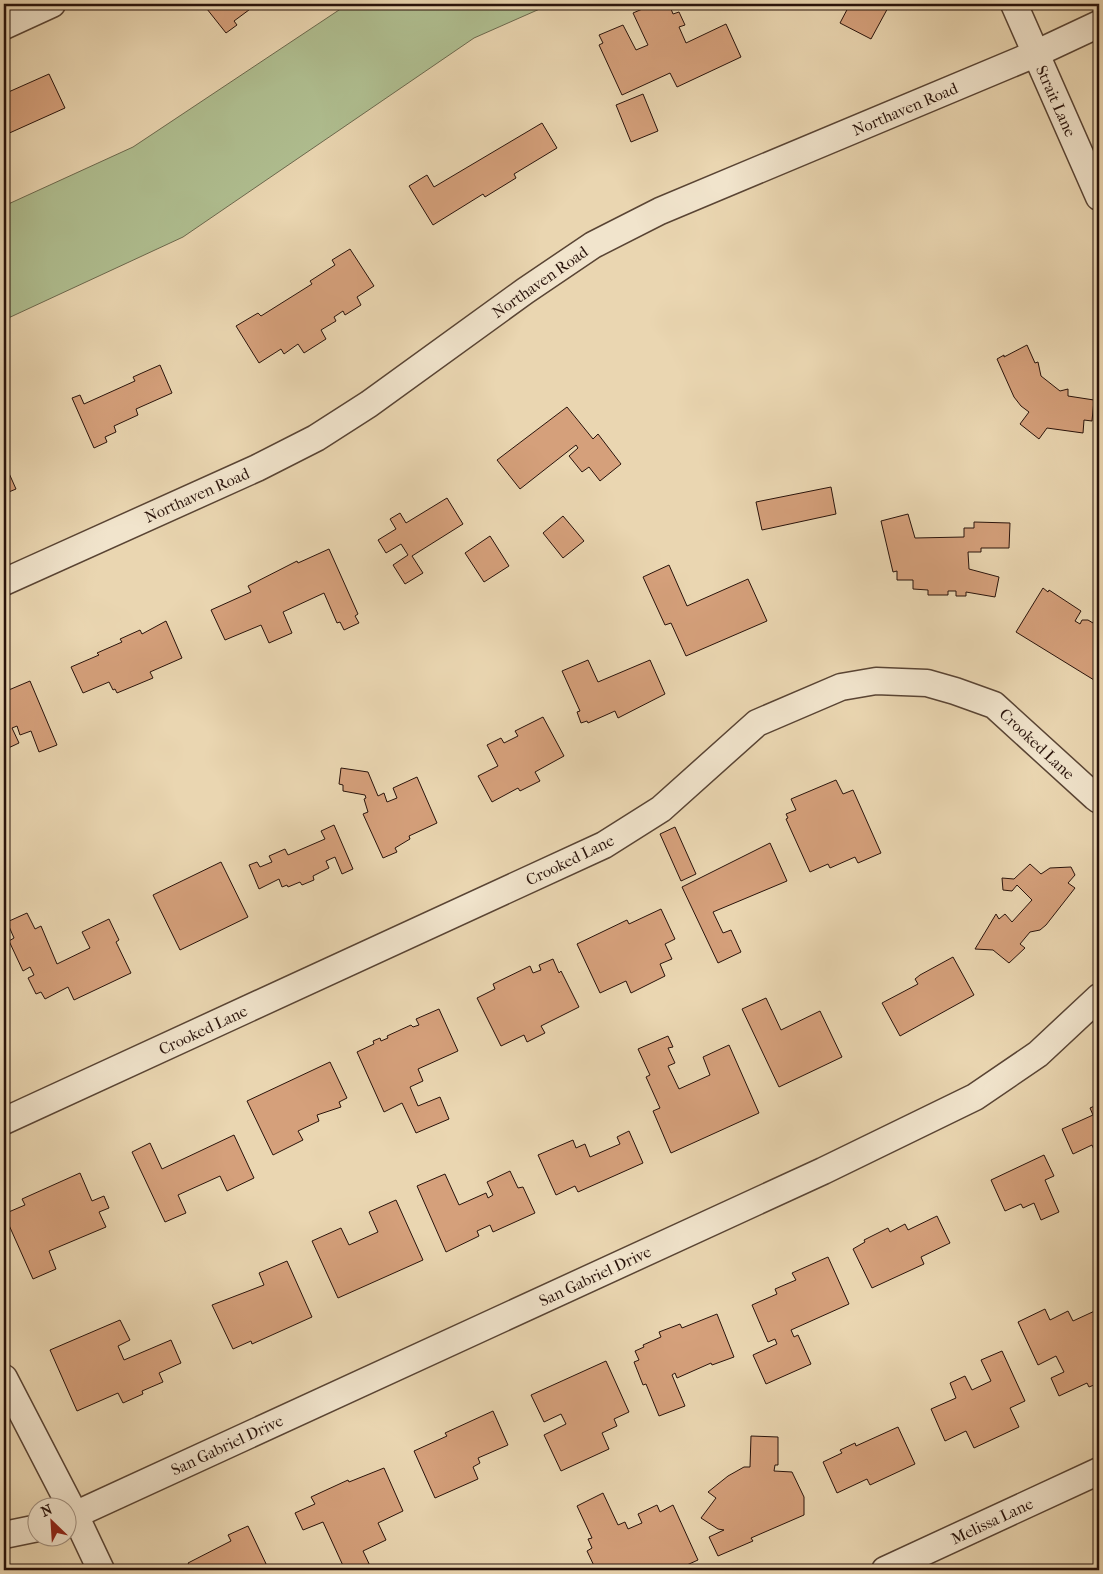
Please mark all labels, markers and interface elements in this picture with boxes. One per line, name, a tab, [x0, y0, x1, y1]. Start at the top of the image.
street label: Strait Lane	[1032, 62, 1080, 140]
street label: Northaven Road	[850, 78, 961, 140]
street label: Northaven Road	[488, 242, 592, 322]
street label: Northaven Road	[142, 463, 253, 527]
street label: Crooked Lane	[995, 704, 1079, 784]
street label: Crooked Lane	[523, 830, 617, 890]
street label: Crooked Lane	[156, 1001, 251, 1059]
street label: San Gabriel Drive	[536, 1242, 654, 1310]
street label: San Gabriel Drive	[168, 1411, 286, 1479]
street label: Melissa Lane	[948, 1494, 1036, 1548]
north arrow	[28, 1496, 78, 1546]
text: N	[38, 1501, 55, 1521]

